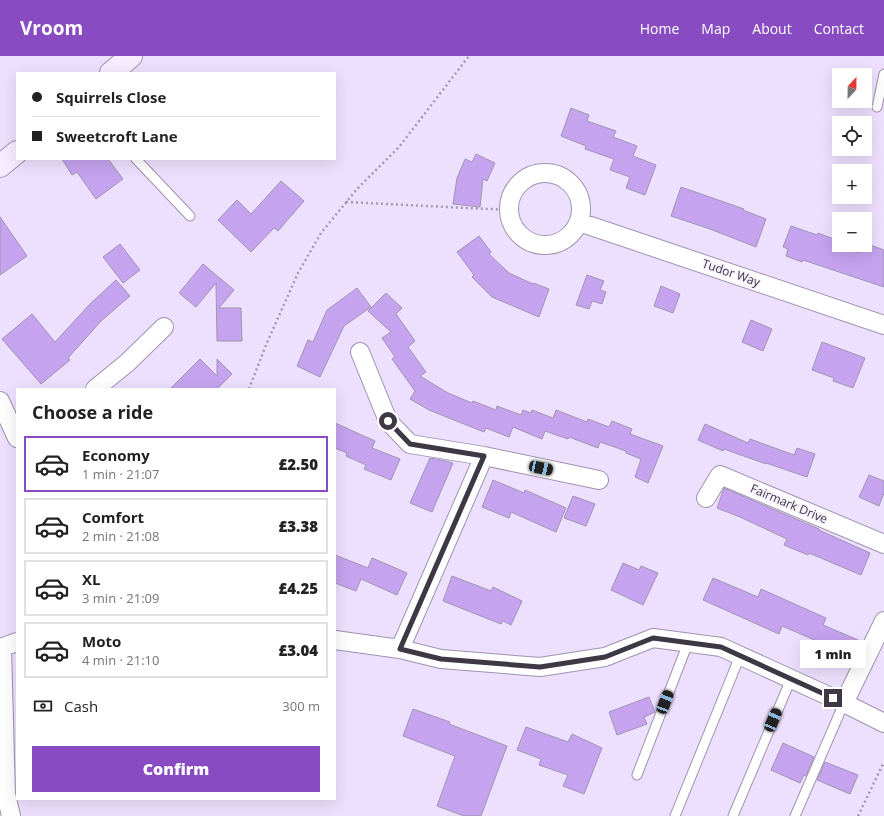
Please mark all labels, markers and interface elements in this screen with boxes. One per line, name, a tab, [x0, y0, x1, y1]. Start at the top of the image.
text: Vroom	[20, 15, 83, 41]
text: Home	[640, 19, 679, 38]
text: Map	[701, 19, 730, 38]
text: About	[752, 19, 792, 38]
text: Contact	[814, 19, 864, 38]
north arrow	[832, 68, 872, 108]
map controls	[832, 68, 872, 252]
text: Squirrels Close	[56, 87, 166, 107]
button: locate	[832, 116, 872, 156]
text: Sweetcroft Lane	[56, 126, 178, 146]
button: +	[832, 164, 872, 204]
button: −	[832, 212, 872, 252]
street label: Tudor Way	[700, 255, 763, 291]
text: Choose a ride	[32, 400, 153, 424]
route start	[379, 412, 397, 430]
text: Economy	[82, 445, 150, 465]
icon: car	[34, 446, 70, 482]
text: £2.50	[279, 454, 318, 474]
car	[528, 460, 554, 476]
text: 1 min · 21:07	[82, 465, 159, 483]
street label: Fairmark Drive	[748, 480, 831, 528]
text: Comfort	[82, 507, 144, 527]
icon: car	[34, 508, 70, 544]
text: £3.38	[279, 516, 318, 536]
text: 2 min · 21:08	[82, 527, 159, 545]
text: XL	[82, 569, 100, 589]
icon: car	[34, 570, 70, 606]
text: £4.25	[279, 578, 318, 598]
text: 3 min · 21:09	[82, 589, 159, 607]
text: Moto	[82, 631, 121, 651]
icon: car	[34, 632, 70, 668]
text: £3.04	[279, 640, 318, 660]
callout: 1 min	[800, 640, 866, 668]
text: 1 min	[815, 645, 851, 663]
text: 4 min · 21:10	[82, 651, 159, 669]
car	[655, 689, 675, 715]
route end	[824, 689, 842, 707]
icon: cash	[32, 695, 54, 717]
text: Cash	[64, 696, 98, 716]
text: 300 m	[282, 697, 320, 715]
car	[763, 707, 783, 733]
button: Confirm	[32, 746, 320, 792]

